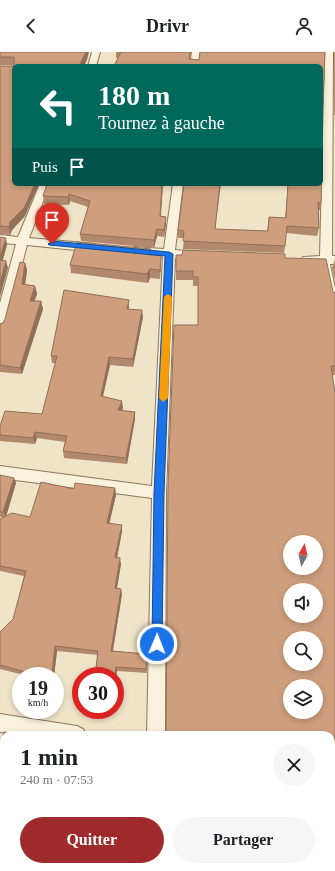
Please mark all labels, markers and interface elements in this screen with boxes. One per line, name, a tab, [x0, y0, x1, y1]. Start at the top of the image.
icon: back	[20, 15, 42, 37]
icon: person	[293, 15, 315, 37]
text: Drivr	[146, 16, 189, 36]
icon: left	[32, 80, 84, 132]
text: 180 m	[98, 80, 170, 111]
text: Tournez à gauche	[98, 113, 225, 133]
icon: arrive	[66, 156, 88, 178]
text: Puis	[32, 159, 58, 175]
pin	[35, 203, 69, 244]
icon: arrive	[41, 209, 63, 231]
north arrow	[283, 535, 323, 575]
map controls	[283, 535, 323, 719]
button: sound	[283, 583, 323, 623]
position arrow	[136, 623, 178, 665]
button: search	[283, 631, 323, 671]
speed limit sign: 30	[72, 667, 124, 719]
text: 19	[28, 677, 48, 699]
button: layers	[283, 679, 323, 719]
text: km/h	[28, 697, 48, 708]
text: 1 min	[20, 744, 78, 770]
button: close	[273, 744, 315, 786]
text: 240 m · 07:53	[20, 772, 93, 787]
button: Quitter	[20, 817, 164, 863]
button: Partager	[172, 817, 315, 863]

